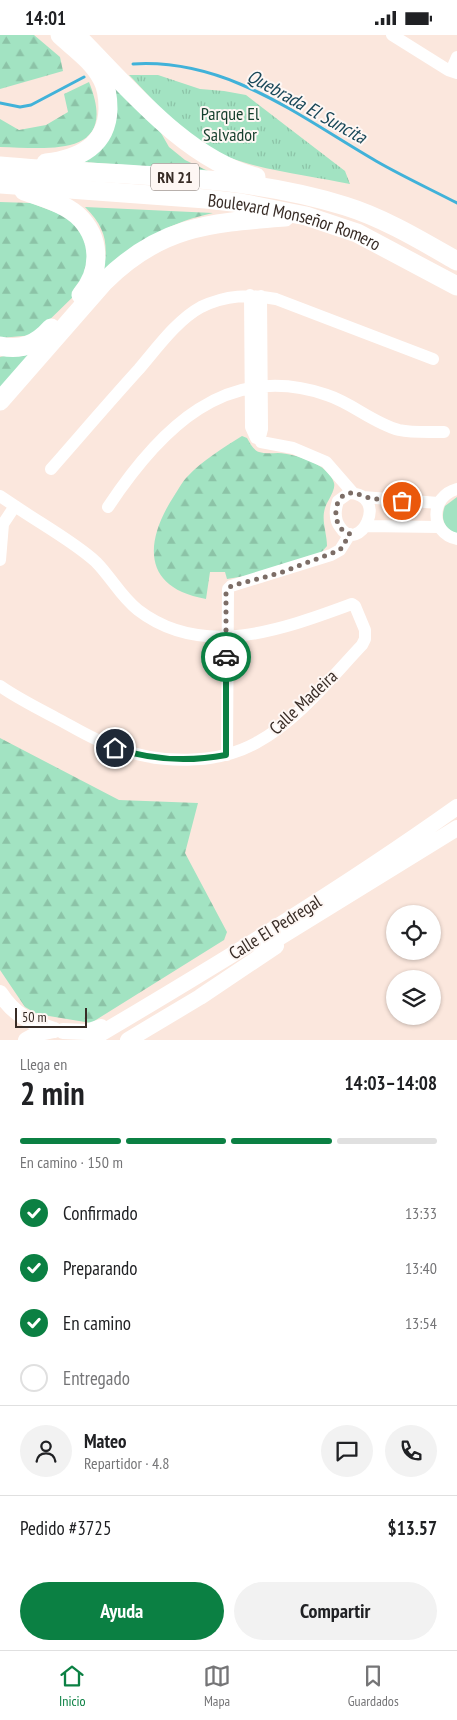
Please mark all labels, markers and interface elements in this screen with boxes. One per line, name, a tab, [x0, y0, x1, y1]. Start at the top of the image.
text: 14:01	[25, 6, 66, 30]
water label: Quebrada El Suncita	[243, 63, 372, 149]
park label: Parque El Salvador	[201, 102, 260, 146]
road number: RN 21	[151, 163, 199, 191]
street label: Boulevard Monseñor Romero	[207, 188, 385, 255]
pin	[381, 480, 423, 522]
icon: bag	[388, 487, 416, 515]
courier	[201, 632, 251, 682]
icon: car	[212, 643, 240, 671]
street label: Calle Madeira	[264, 665, 342, 739]
pin	[94, 727, 136, 769]
icon: home	[101, 734, 129, 762]
street label: Calle El Pedregal	[224, 889, 326, 965]
map controls	[386, 905, 441, 1025]
button: locate	[386, 905, 441, 960]
button: layers	[386, 970, 441, 1025]
scale bar	[15, 1005, 88, 1028]
text: 50 m	[22, 1008, 47, 1026]
text: Llega en	[20, 1054, 67, 1074]
text: 14:03–14:08	[344, 1071, 437, 1095]
text: 2 min	[20, 1072, 85, 1114]
text: En camino · 150 m	[20, 1152, 123, 1172]
icon: check	[20, 1199, 48, 1227]
text: Confirmado	[63, 1201, 138, 1225]
text: 13:33	[405, 1203, 437, 1223]
icon: check	[20, 1254, 48, 1282]
text: Preparando	[63, 1256, 138, 1280]
text: 13:40	[405, 1258, 437, 1278]
icon: check	[20, 1309, 48, 1337]
text: En camino	[63, 1311, 131, 1335]
text: 13:54	[405, 1313, 437, 1333]
text: Entregado	[63, 1366, 130, 1390]
button: person	[20, 1425, 72, 1477]
button: chat	[321, 1425, 373, 1477]
button: phone	[385, 1425, 437, 1477]
text: Mateo	[84, 1429, 127, 1453]
text: Repartidor · 4.8	[84, 1453, 169, 1473]
text: Pedido #3725	[20, 1516, 111, 1540]
text: $13.57	[388, 1516, 437, 1540]
button: Ayuda	[20, 1582, 224, 1640]
button: Compartir	[234, 1582, 437, 1640]
tab: Inicio	[58, 1662, 86, 1710]
tab: Mapa	[203, 1662, 231, 1710]
tab: Guardados	[348, 1662, 399, 1710]

